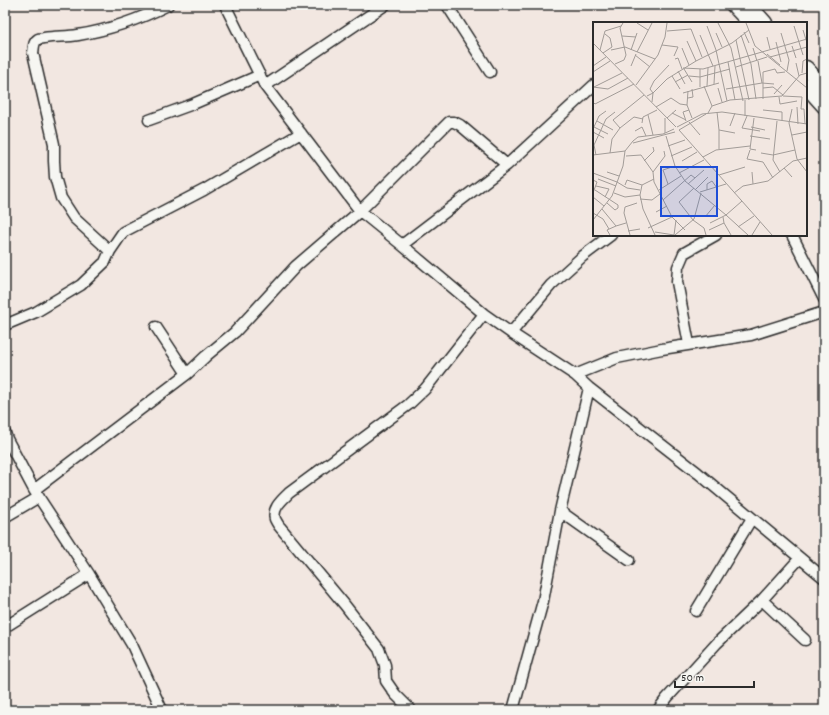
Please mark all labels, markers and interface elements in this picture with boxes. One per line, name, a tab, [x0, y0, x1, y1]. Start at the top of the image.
inset map	[593, 22, 807, 236]
scale bar	[675, 663, 754, 689]
text: 50 m	[681, 670, 704, 687]

